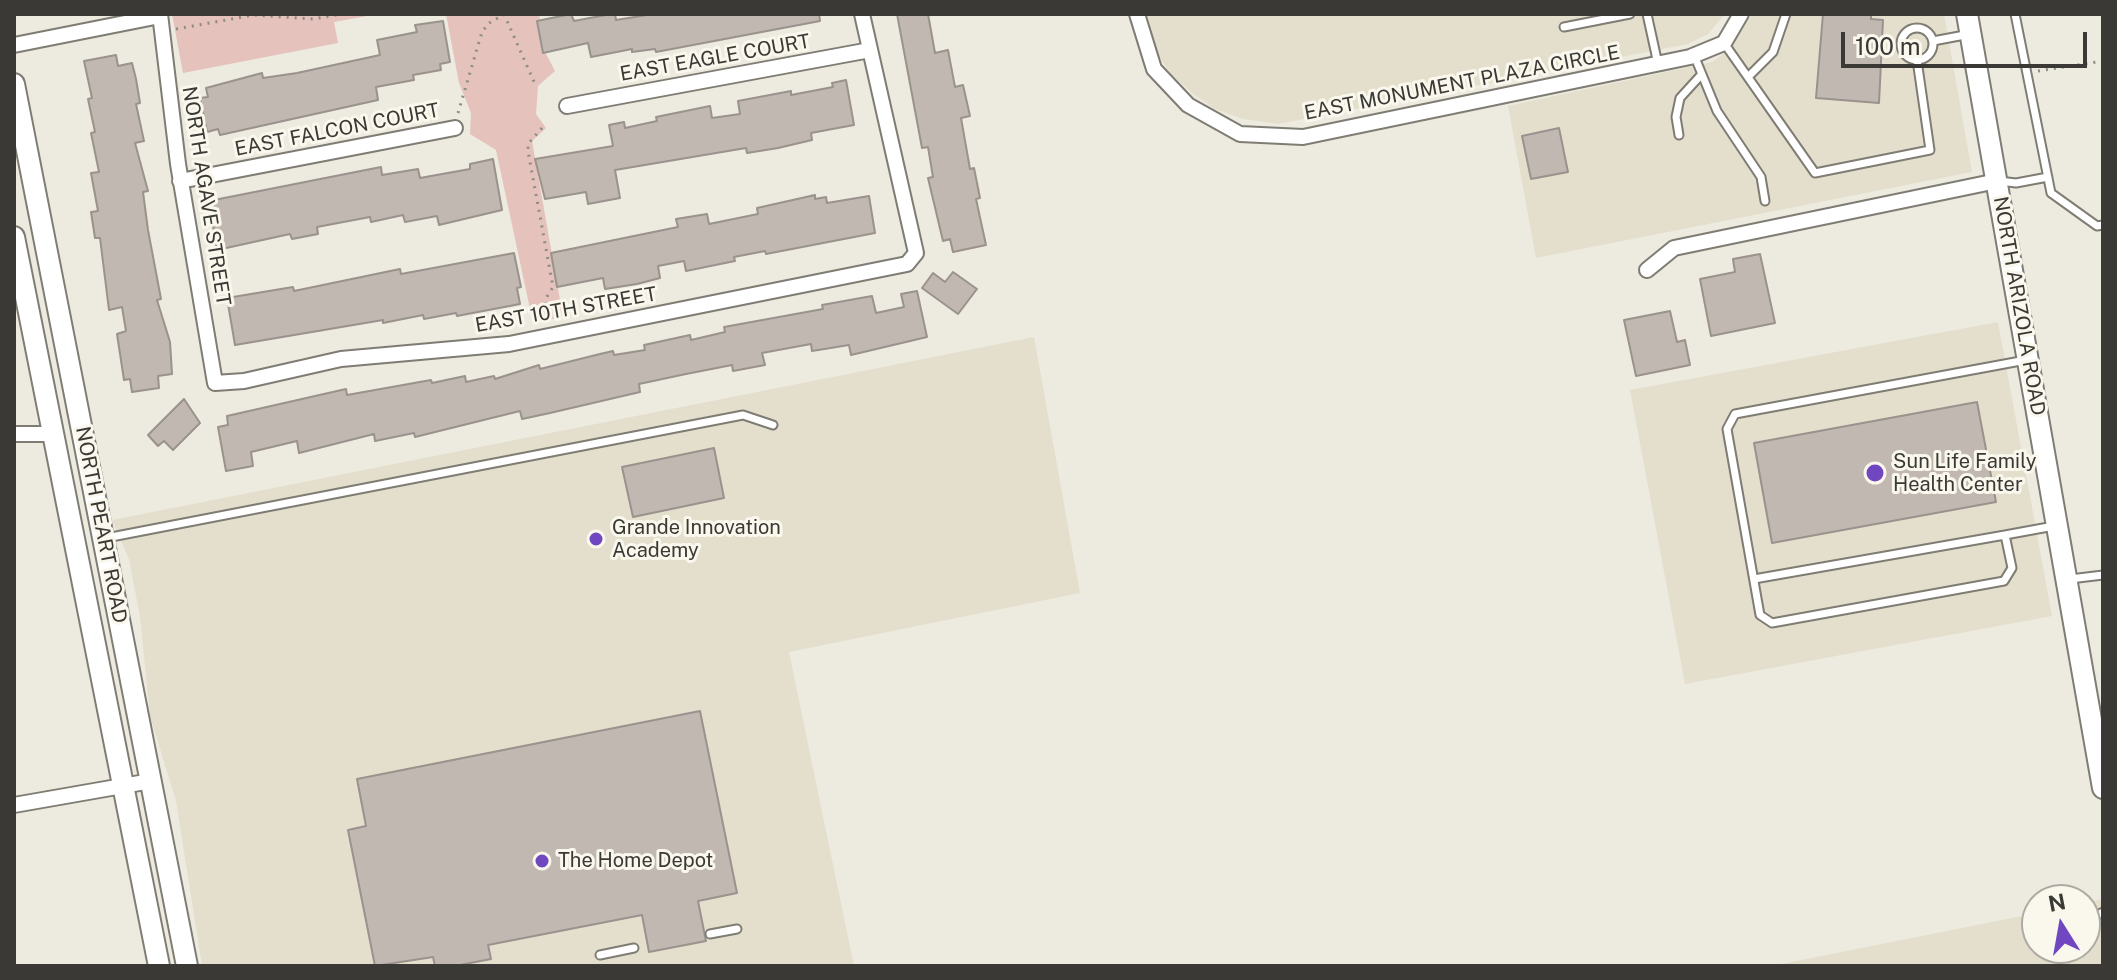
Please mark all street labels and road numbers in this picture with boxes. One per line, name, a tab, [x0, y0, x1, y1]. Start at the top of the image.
street label: EAST EAGLE COURT	[618, 29, 812, 87]
street label: EAST MONUMENT PLAZA CIRCLE	[1302, 41, 1622, 125]
street label: NORTH AGAVE STREET	[177, 85, 235, 307]
street label: EAST FALCON COURT	[233, 98, 441, 162]
street label: NORTH ARIZOLA ROAD	[1988, 194, 2050, 418]
street label: EAST 10TH STREET	[473, 282, 659, 338]
street label: NORTH PEART ROAD	[70, 425, 132, 625]

